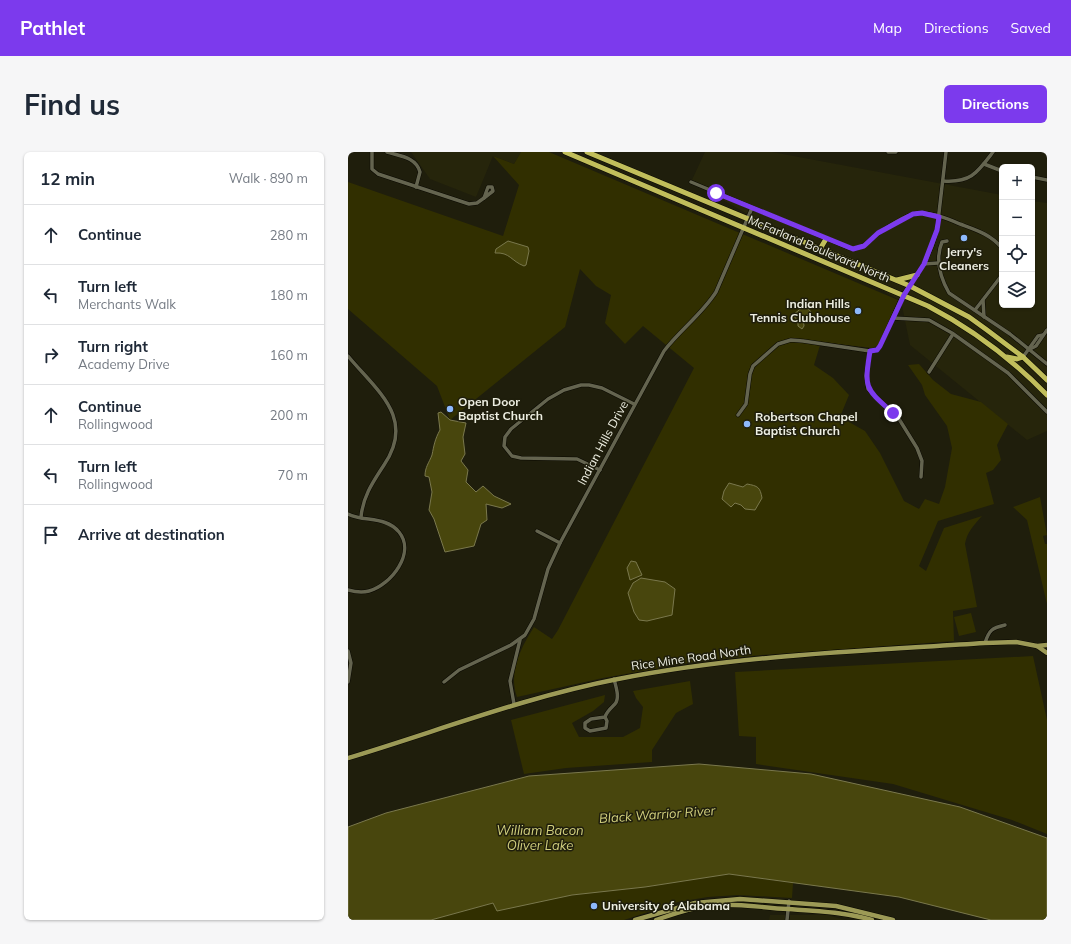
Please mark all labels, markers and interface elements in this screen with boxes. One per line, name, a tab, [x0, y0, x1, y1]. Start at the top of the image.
text: Pathlet	[20, 16, 85, 40]
text: Map	[873, 19, 902, 37]
text: Directions	[924, 19, 989, 37]
text: Saved	[1011, 19, 1051, 37]
button: Directions	[944, 85, 1047, 123]
text: Find us	[24, 87, 120, 122]
map controls	[999, 164, 1035, 308]
button: +	[999, 164, 1035, 200]
text: 12 min	[40, 168, 95, 189]
text: Walk · 890 m	[229, 170, 308, 186]
route start	[707, 184, 725, 202]
button: −	[999, 200, 1035, 236]
street label: McFarland Boulevard North	[746, 212, 892, 285]
icon: ahead	[40, 224, 62, 246]
text: Continue	[78, 225, 141, 244]
text: 280 m	[270, 227, 308, 243]
marker: Jerry's Cleaners	[959, 233, 969, 243]
button: locate	[999, 236, 1035, 272]
place label: Jerry's Cleaners	[939, 244, 989, 273]
button: layers	[999, 272, 1035, 308]
text: Turn left	[78, 277, 137, 296]
icon: left	[40, 284, 62, 306]
text: 180 m	[270, 287, 308, 303]
text: Merchants Walk	[78, 296, 176, 312]
place label: Indian Hills Tennis Clubhouse	[750, 296, 850, 325]
marker: Indian Hills Tennis Clubhouse	[853, 306, 863, 316]
text: Turn right	[78, 337, 148, 356]
icon: right	[40, 344, 62, 366]
text: 160 m	[270, 347, 308, 363]
text: Academy Drive	[78, 356, 170, 372]
place label: Open Door Baptist Church	[458, 394, 543, 423]
text: Continue	[78, 397, 141, 416]
street label: Indian Hills Drive	[574, 398, 631, 488]
icon: ahead	[40, 404, 62, 426]
marker: Open Door Baptist Church	[445, 404, 455, 414]
route end	[884, 404, 902, 422]
text: 200 m	[270, 407, 308, 423]
place label: Robertson Chapel Baptist Church	[755, 409, 858, 438]
text: Rollingwood	[78, 416, 153, 432]
marker: Robertson Chapel Baptist Church	[742, 419, 752, 429]
text: Turn left	[78, 457, 137, 476]
icon: left	[40, 464, 62, 486]
text: 70 m	[278, 467, 308, 483]
text: Rollingwood	[78, 476, 153, 492]
icon: arrive	[40, 524, 62, 546]
text: Arrive at destination	[78, 525, 225, 544]
street label: Rice Mine Road North	[630, 642, 752, 673]
water label: Black Warrior River	[598, 802, 717, 826]
water label: William Bacon Oliver Lake	[496, 822, 584, 853]
place label: University of Alabama	[602, 898, 730, 913]
marker: University of Alabama	[589, 901, 599, 911]

